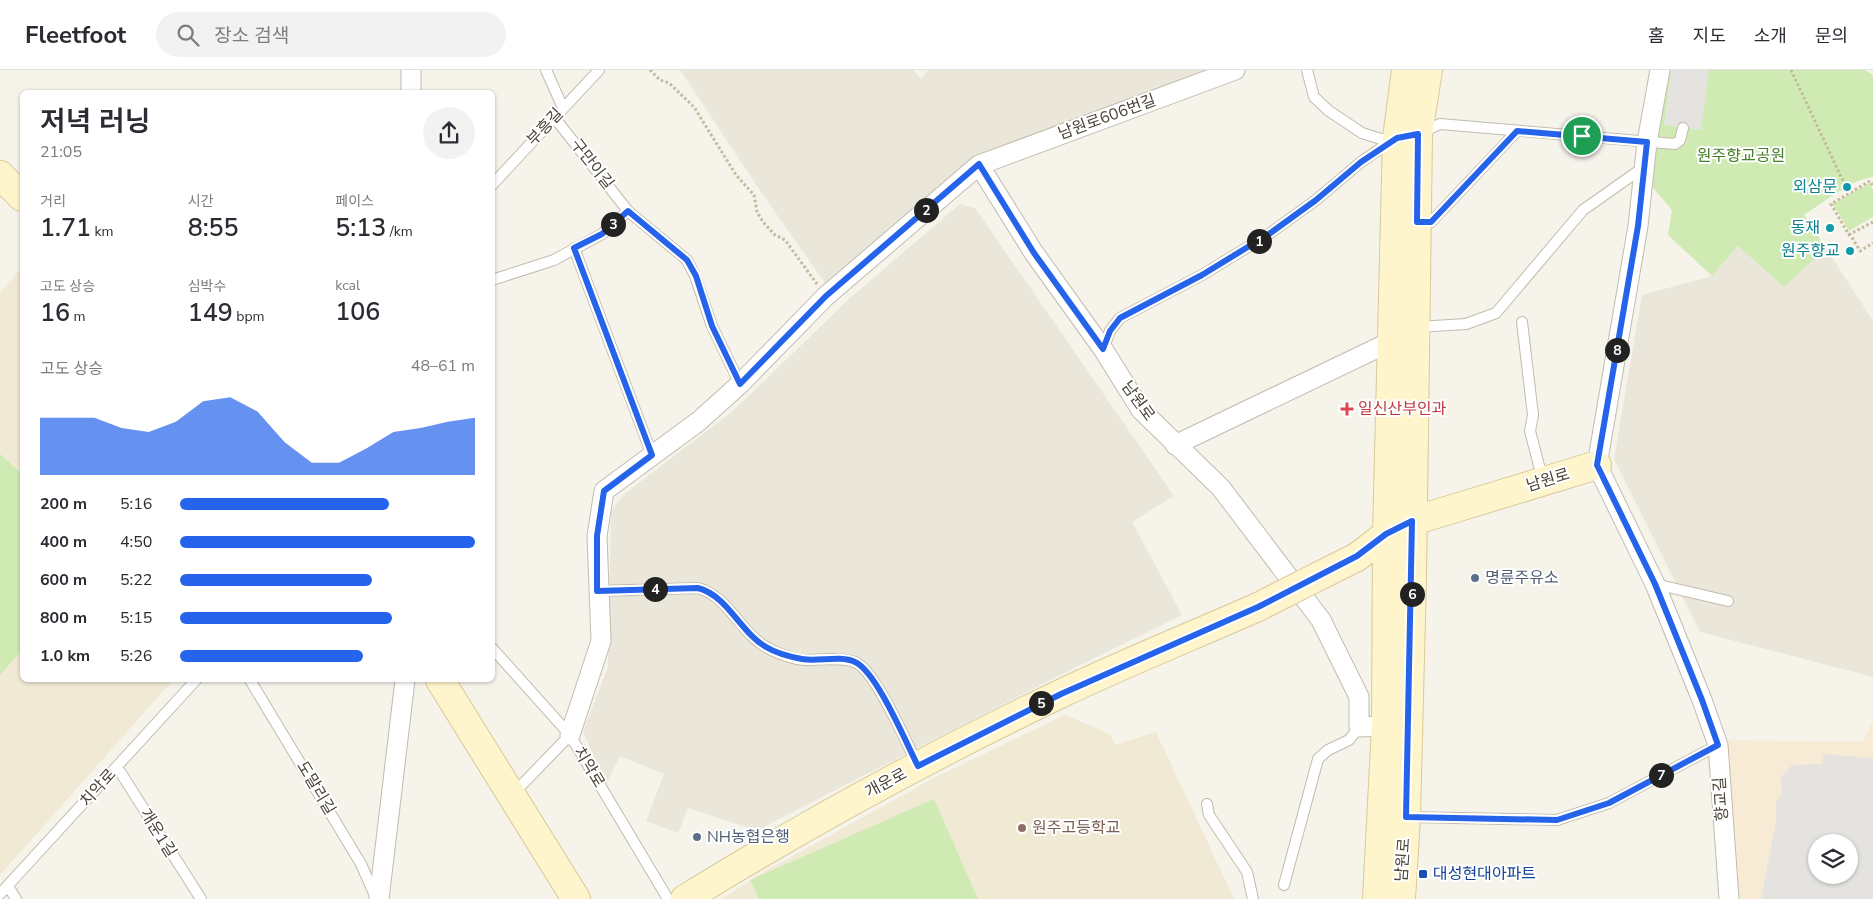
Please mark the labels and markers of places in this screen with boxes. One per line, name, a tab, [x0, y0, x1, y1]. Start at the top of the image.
pin	[1561, 115, 1603, 157]
place label: 외삼문	[1793, 176, 1837, 198]
marker: 외삼문	[1841, 181, 1853, 193]
pin: 2	[914, 198, 938, 222]
pin: 3	[600, 212, 626, 236]
place label: 동재	[1791, 217, 1820, 239]
marker: 동재	[1824, 222, 1836, 234]
pin: 1	[1246, 228, 1272, 254]
place label: 원주향교	[1781, 240, 1840, 262]
marker: 원주향교	[1844, 245, 1856, 257]
pin: 8	[1604, 338, 1630, 362]
place label: 일신산부인과	[1358, 398, 1447, 420]
marker: 일신산부인과	[1340, 402, 1354, 416]
place label: 명륜주유소	[1485, 567, 1559, 589]
marker: 명륜주유소	[1469, 572, 1481, 584]
pin: 4	[642, 576, 668, 602]
pin: 6	[1400, 582, 1424, 606]
pin: 5	[1028, 690, 1054, 716]
pin: 7	[1648, 762, 1674, 788]
place label: 원주고등학교	[1032, 817, 1120, 839]
marker: 원주고등학교	[1016, 822, 1028, 834]
place label: NH농협은행	[707, 826, 790, 848]
marker: NH농협은행	[691, 831, 703, 843]
place label: 대성현대아파트	[1433, 863, 1536, 885]
marker: 대성현대아파트	[1417, 868, 1429, 880]

